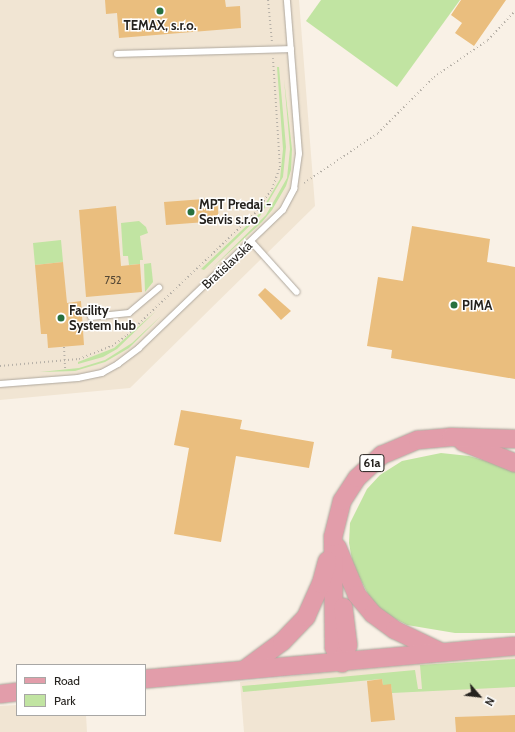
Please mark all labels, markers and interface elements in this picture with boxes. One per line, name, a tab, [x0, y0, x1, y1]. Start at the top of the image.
marker: TEMAX, s.r.o.	[155, 6, 165, 16]
place label: TEMAX, s.r.o.	[123, 17, 197, 33]
place label: MPT Predaj - Servis s.r.o	[199, 197, 272, 228]
marker: MPT Predaj - Servis s.r.o	[186, 207, 196, 217]
street label: Bratislavská	[199, 238, 255, 292]
house number: 752	[104, 273, 122, 287]
place label: PIMA	[462, 297, 492, 313]
marker: PIMA	[449, 300, 459, 310]
place label: Facility System hub	[69, 303, 136, 334]
marker: Facility System hub	[56, 313, 66, 323]
road number: 61a	[359, 453, 385, 473]
legend	[16, 664, 146, 716]
text: Road	[54, 673, 80, 688]
north arrow	[459, 676, 499, 716]
text: Park	[54, 693, 76, 708]
text: N	[482, 695, 498, 708]

